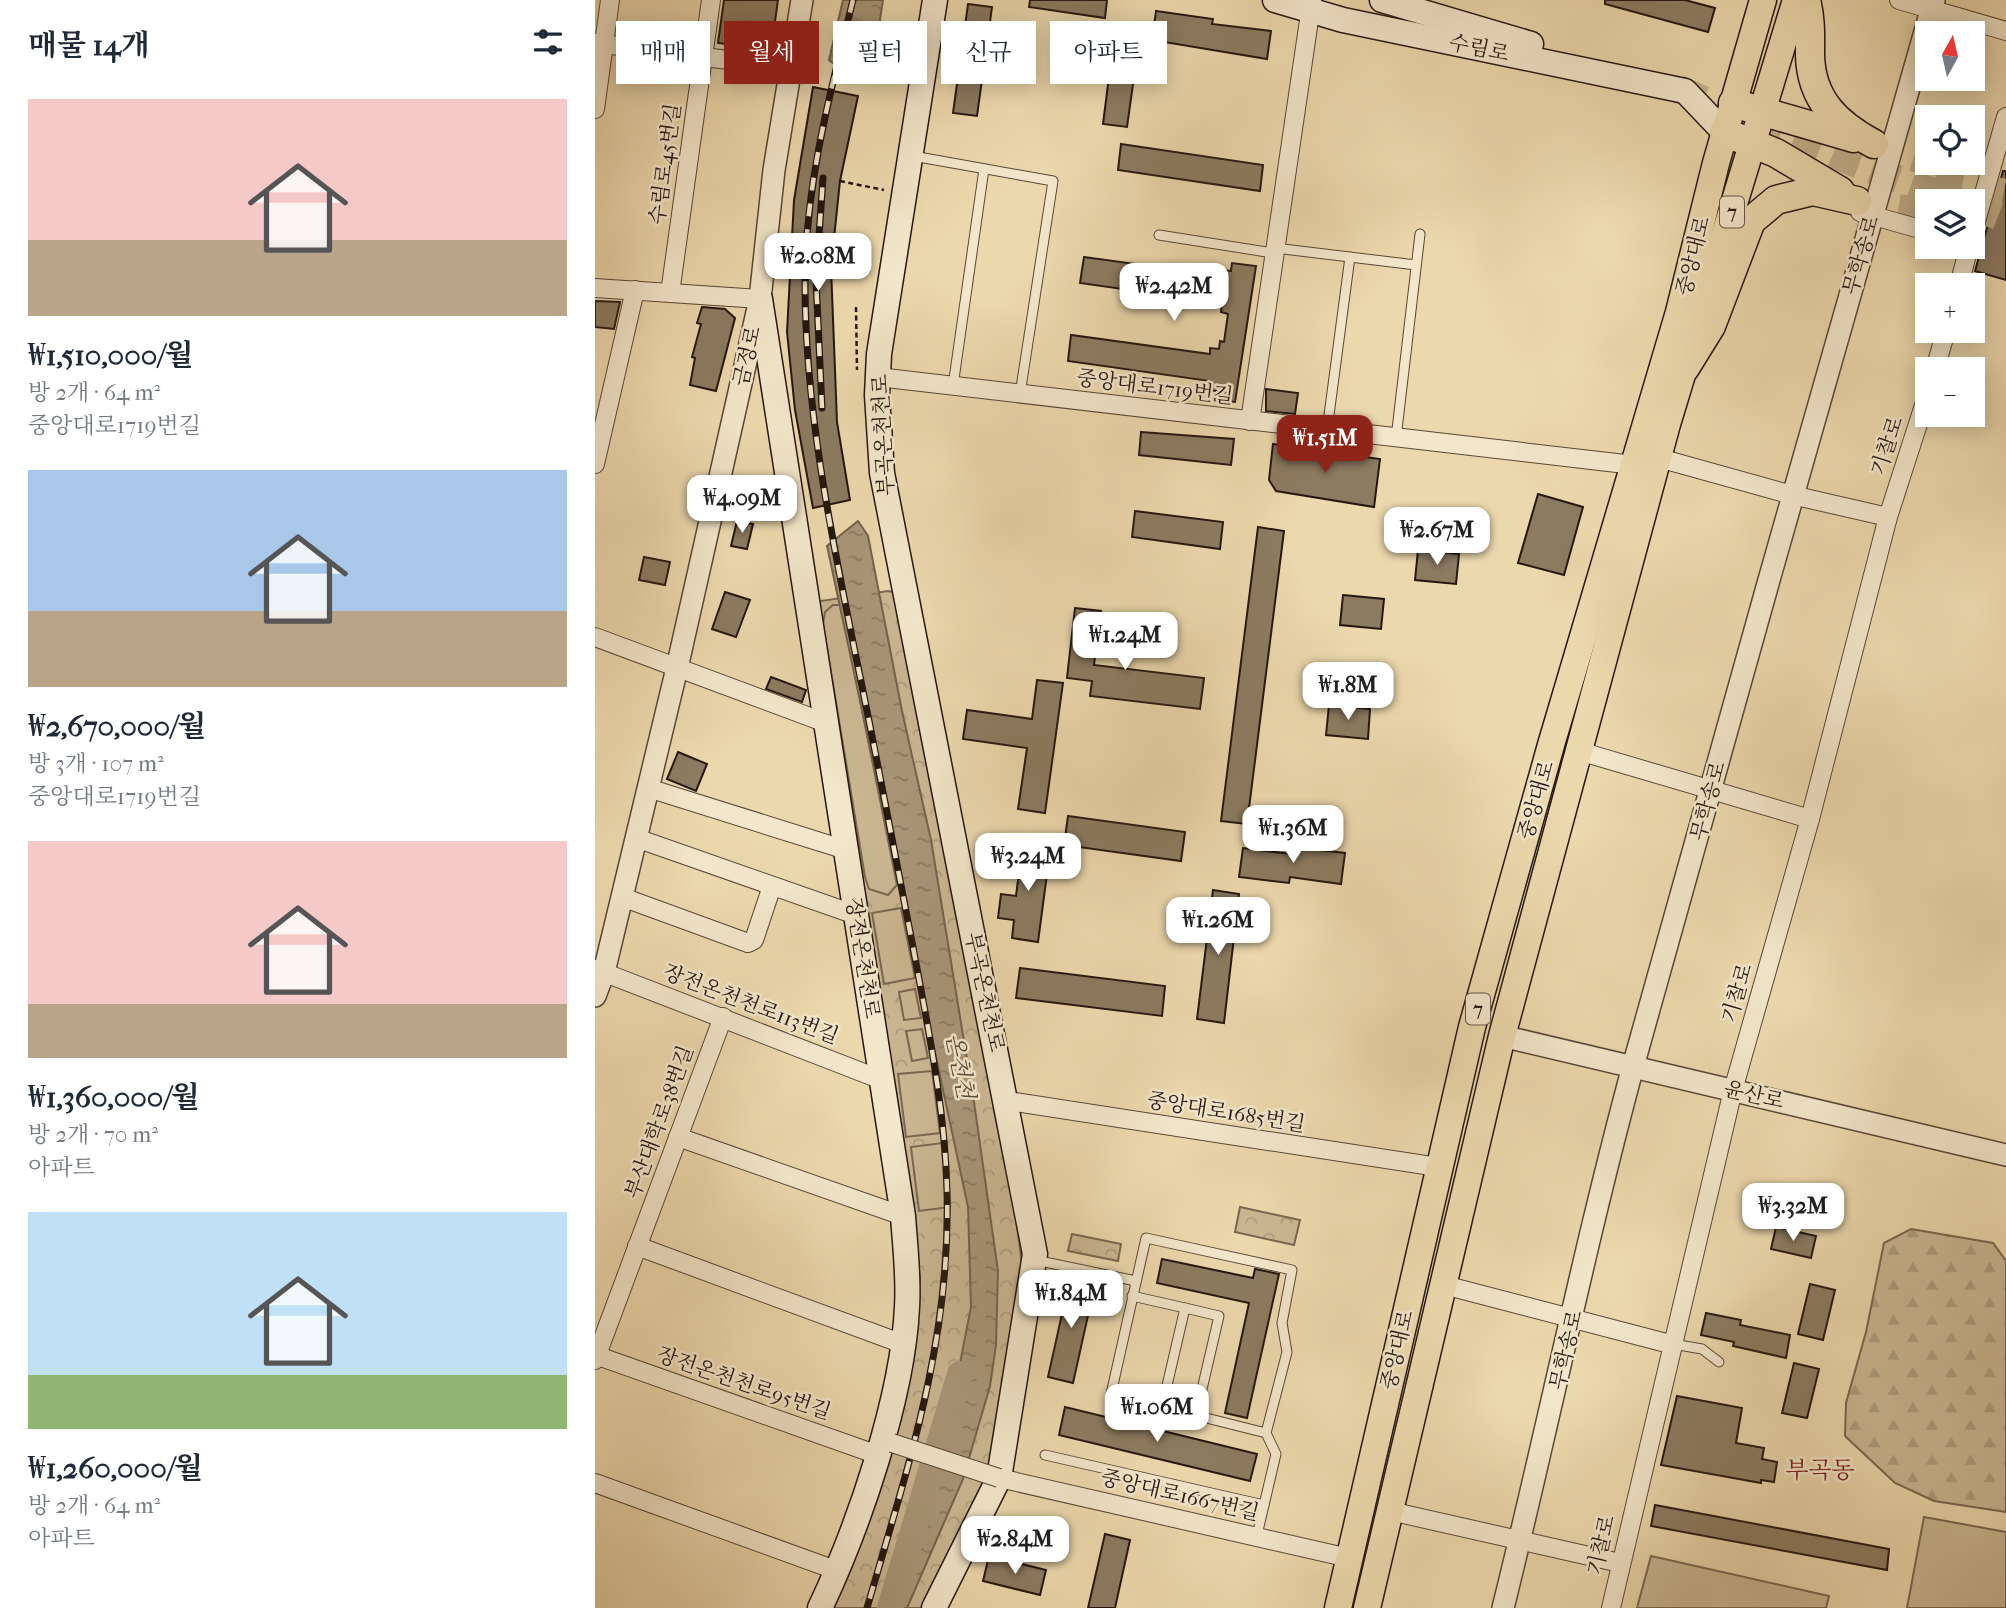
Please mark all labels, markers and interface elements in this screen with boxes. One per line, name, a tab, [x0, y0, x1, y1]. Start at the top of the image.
chip: 매매	[616, 21, 710, 84]
chip: 월세	[724, 21, 819, 84]
chip: 필터	[833, 21, 927, 84]
chip: 신규	[941, 21, 1036, 84]
chip: 아파트	[1050, 21, 1167, 84]
north arrow	[1915, 21, 1985, 91]
map controls	[1915, 21, 1985, 427]
icon: filters	[529, 23, 567, 61]
text: 매물 14개	[28, 28, 150, 63]
street label: 수림로	[1447, 30, 1511, 66]
street label: 수림로45번길	[645, 102, 685, 226]
button: locate	[1915, 105, 1985, 175]
icon: home	[235, 145, 361, 271]
button: layers	[1915, 189, 1985, 259]
road number: 7	[1720, 196, 1744, 228]
street label: 무학송로	[1838, 213, 1884, 297]
street label: 중앙대로	[1672, 214, 1714, 298]
pin: ₩2.08M	[761, 233, 875, 293]
text: ₩2.08M	[780, 242, 856, 269]
pin: ₩2.42M	[1117, 264, 1231, 323]
text: ₩2.42M	[1136, 272, 1212, 299]
button: +	[1915, 273, 1985, 343]
street label: 금정로	[728, 324, 766, 388]
text: ₩1,510,000/월	[28, 338, 194, 373]
button: −	[1915, 357, 1985, 427]
street label: 중앙대로1719번길	[1075, 365, 1235, 409]
street label: 부곡온천천로	[868, 374, 898, 496]
text: 방 2개 · 64 m²	[28, 379, 160, 406]
text: 중앙대로1719번길	[28, 412, 201, 439]
street label: 기찰로	[1866, 413, 1908, 479]
pin: ₩1.51M	[1268, 416, 1382, 475]
text: ₩1.51M	[1293, 424, 1357, 451]
pin: ₩4.09M	[685, 476, 799, 535]
text: ₩4.09M	[703, 484, 781, 511]
pin: ₩2.67M	[1380, 508, 1494, 567]
icon: home	[235, 516, 361, 642]
text: ₩2.67M	[1400, 516, 1474, 543]
pin: ₩1.24M	[1068, 612, 1182, 672]
text: ₩1.24M	[1089, 621, 1161, 648]
pin: ₩1.8M	[1299, 662, 1397, 722]
text: ₩1.8M	[1319, 671, 1377, 698]
text: ₩2,670,000/월	[28, 709, 206, 744]
text: 방 3개 · 107 m²	[28, 750, 164, 777]
street label: 중앙대로	[1513, 758, 1559, 842]
street label: 무학송로	[1686, 759, 1730, 843]
text: 중앙대로1719번길	[28, 783, 201, 810]
pin: ₩1.36M	[1236, 806, 1350, 865]
text: ₩1.36M	[1258, 814, 1328, 841]
pin: ₩3.24M	[971, 834, 1085, 893]
text: ₩3.24M	[991, 842, 1065, 869]
icon: home	[235, 887, 361, 1013]
street label: 장전온천천로	[842, 896, 884, 1020]
pin: ₩1.26M	[1161, 898, 1275, 957]
text: ₩1.26M	[1182, 906, 1254, 933]
street label: 부곡온천천로	[961, 930, 1009, 1054]
street label: 장전온천천로113번길	[660, 959, 842, 1049]
street label: 기찰로	[1717, 960, 1757, 1026]
road number: 7	[1466, 993, 1490, 1024]
water label: 온천천	[940, 1031, 980, 1103]
street label: 부산대학로38번길	[620, 1042, 698, 1202]
street label: 윤산로	[1722, 1076, 1786, 1114]
text: ₩1,360,000/월	[28, 1080, 200, 1115]
street label: 중앙대로1685번길	[1145, 1088, 1307, 1136]
text: 방 2개 · 70 m²	[28, 1121, 158, 1148]
text: 아파트	[28, 1154, 95, 1181]
pin: ₩3.32M	[1736, 1184, 1850, 1243]
text: ₩3.32M	[1758, 1192, 1828, 1219]
icon: home	[235, 1258, 361, 1384]
pin: ₩1.84M	[1014, 1270, 1128, 1330]
text: ₩1.84M	[1035, 1279, 1107, 1306]
street label: 중앙대로	[1376, 1308, 1418, 1392]
street label: 무학송로	[1545, 1308, 1587, 1392]
street label: 장전온천천로95번길	[654, 1342, 834, 1424]
pin: ₩1.06M	[1100, 1384, 1214, 1444]
text: ₩1.06M	[1121, 1393, 1193, 1420]
text: ₩1,260,000/월	[28, 1451, 203, 1486]
district label: 부곡동	[1785, 1456, 1855, 1484]
street label: 중앙대로1667번길	[1098, 1465, 1262, 1525]
text: 방 2개 · 64 m²	[28, 1492, 160, 1519]
street label: 기찰로	[1582, 1513, 1620, 1577]
pin: ₩2.84M	[958, 1516, 1072, 1576]
text: 아파트	[28, 1525, 95, 1552]
text: ₩2.84M	[977, 1525, 1053, 1552]

